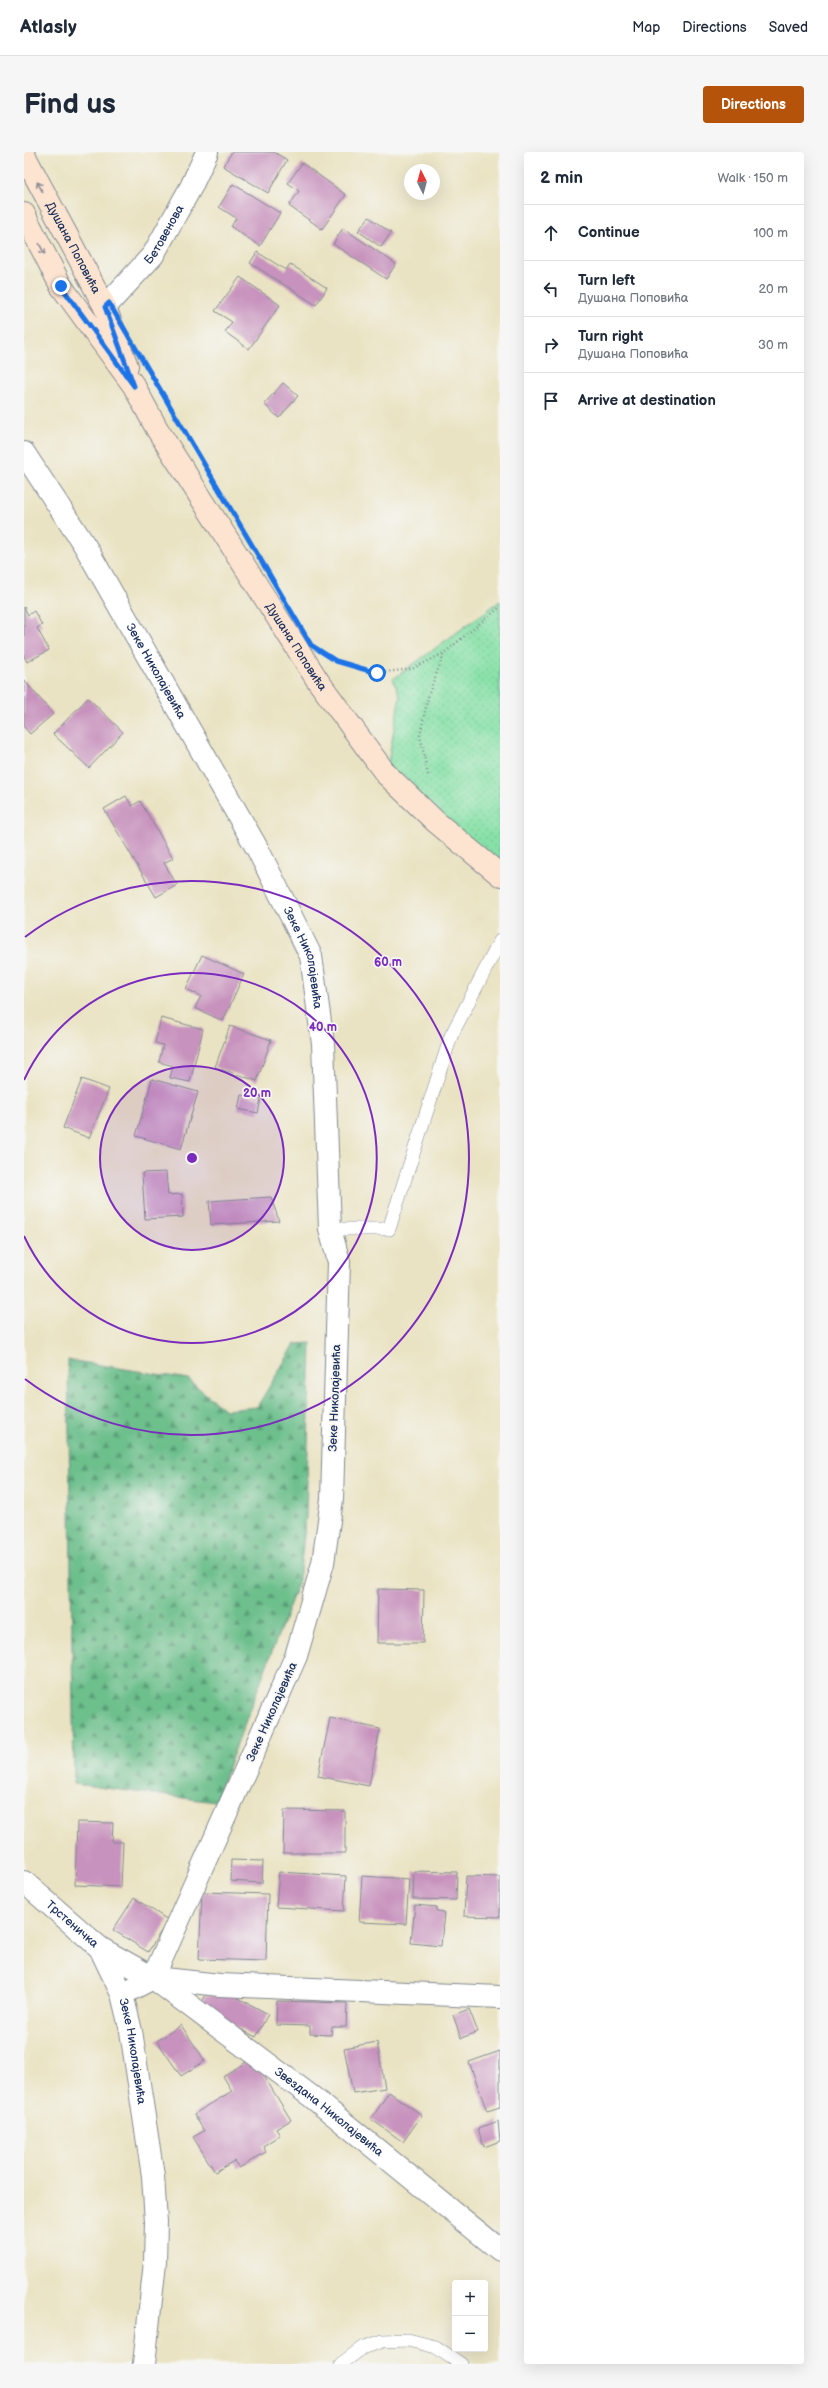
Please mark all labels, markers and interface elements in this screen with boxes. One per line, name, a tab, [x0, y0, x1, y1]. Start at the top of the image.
text: Atlasly	[20, 16, 77, 39]
text: Map	[632, 19, 660, 36]
text: Directions	[682, 19, 747, 36]
text: Saved	[769, 19, 808, 36]
button: Directions	[703, 86, 804, 123]
text: Find us	[24, 88, 116, 121]
north arrow	[404, 164, 440, 200]
text: 2 min	[540, 168, 583, 188]
text: Walk · 150 m	[717, 170, 788, 186]
one-way arrow	[36, 181, 44, 193]
street label: Душана Поповића	[43, 199, 104, 296]
street label: Бетовенова	[141, 202, 187, 267]
icon: ahead	[540, 222, 562, 244]
text: Continue	[578, 223, 640, 242]
text: 100 m	[753, 225, 788, 241]
one-way arrow	[39, 243, 46, 255]
text: Turn left	[578, 271, 635, 290]
route end	[52, 277, 70, 295]
icon: left	[540, 278, 562, 300]
text: 20 m	[758, 281, 788, 297]
text: Душана Поповића	[578, 290, 689, 306]
text: Turn right	[578, 327, 643, 346]
icon: right	[540, 334, 562, 356]
text: 30 m	[758, 337, 788, 353]
text: Душана Поповића	[578, 346, 689, 362]
icon: arrive	[540, 390, 562, 412]
text: Arrive at destination	[578, 391, 716, 410]
street label: Душана Поповића	[262, 600, 330, 694]
street label: Зеке Николајевића	[123, 621, 189, 721]
route start	[368, 664, 386, 682]
street label: Зеке Николајевића	[280, 904, 326, 1010]
text: 60 m	[374, 955, 402, 970]
text: 40 m	[309, 1020, 337, 1035]
text: 20 m	[243, 1086, 271, 1101]
centre of rings	[185, 1151, 199, 1165]
street label: Зеке Николајевића	[326, 1344, 344, 1452]
street label: Зеке Николајевића	[243, 1660, 301, 1764]
street label: Трстеничка	[43, 1897, 102, 1951]
street label: Зеке Николајевића	[116, 1997, 150, 2105]
street label: Звездана Николајевића	[272, 2064, 386, 2160]
map controls	[452, 2280, 488, 2352]
button: +	[452, 2280, 488, 2316]
button: −	[452, 2316, 488, 2352]

